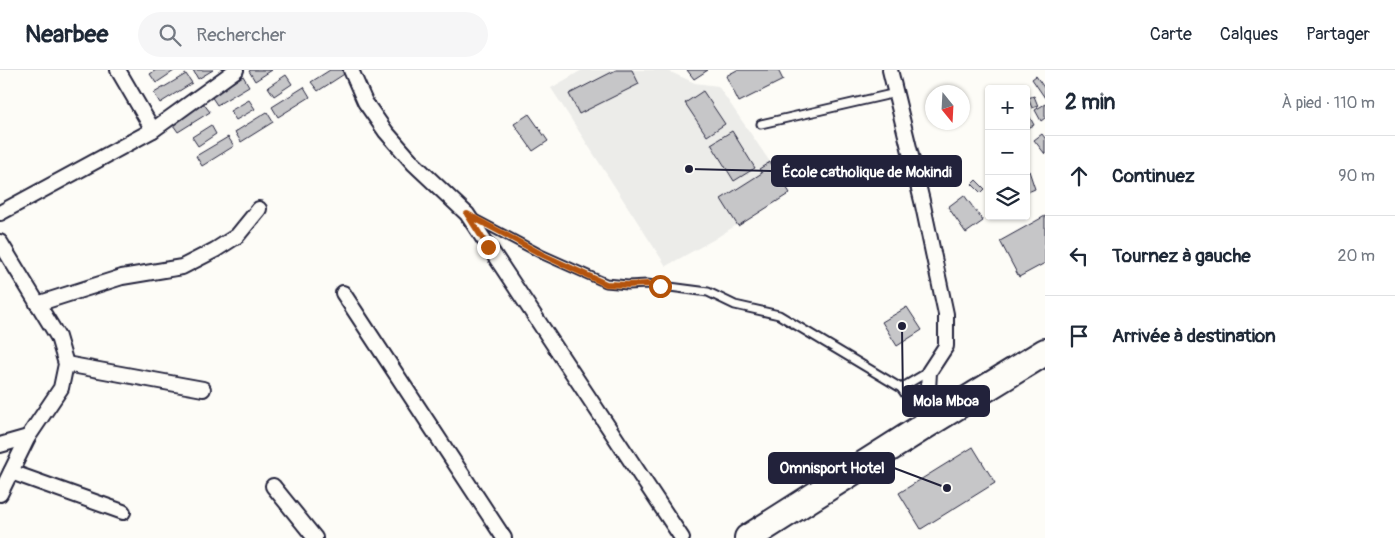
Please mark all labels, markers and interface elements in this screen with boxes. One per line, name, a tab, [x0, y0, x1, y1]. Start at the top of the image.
search box	[138, 12, 488, 57]
text: Nearbee	[25, 20, 108, 49]
icon: search	[156, 21, 184, 49]
text: Rechercher	[196, 23, 286, 47]
text: Carte	[1150, 23, 1192, 46]
text: Calques	[1220, 23, 1278, 46]
text: Partager	[1306, 23, 1370, 46]
north arrow	[925, 85, 970, 130]
map controls	[985, 85, 1030, 220]
button: +	[985, 85, 1030, 130]
text: 2 min	[1065, 89, 1115, 116]
text: À pied · 110 m	[1281, 93, 1375, 113]
button: −	[985, 130, 1030, 175]
callout: École catholique de Mokindi	[772, 156, 961, 186]
icon: ahead	[1065, 162, 1093, 190]
text: École catholique de Mokindi	[782, 163, 952, 182]
text: Continuez	[1112, 164, 1195, 188]
text: 90 m	[1338, 166, 1375, 186]
button: layers	[985, 175, 1030, 220]
route end	[477, 236, 500, 259]
icon: left	[1065, 242, 1093, 270]
text: Tournez à gauche	[1112, 244, 1251, 268]
text: 20 m	[1337, 246, 1375, 266]
route start	[649, 275, 672, 298]
icon: arrive	[1065, 322, 1093, 350]
text: Arrivée à destination	[1112, 324, 1276, 348]
callout: Mola Mboa	[903, 386, 989, 416]
text: Mola Mboa	[913, 392, 979, 411]
callout: Omnisport Hotel	[769, 453, 894, 483]
text: Omnisport Hotel	[779, 459, 885, 478]

